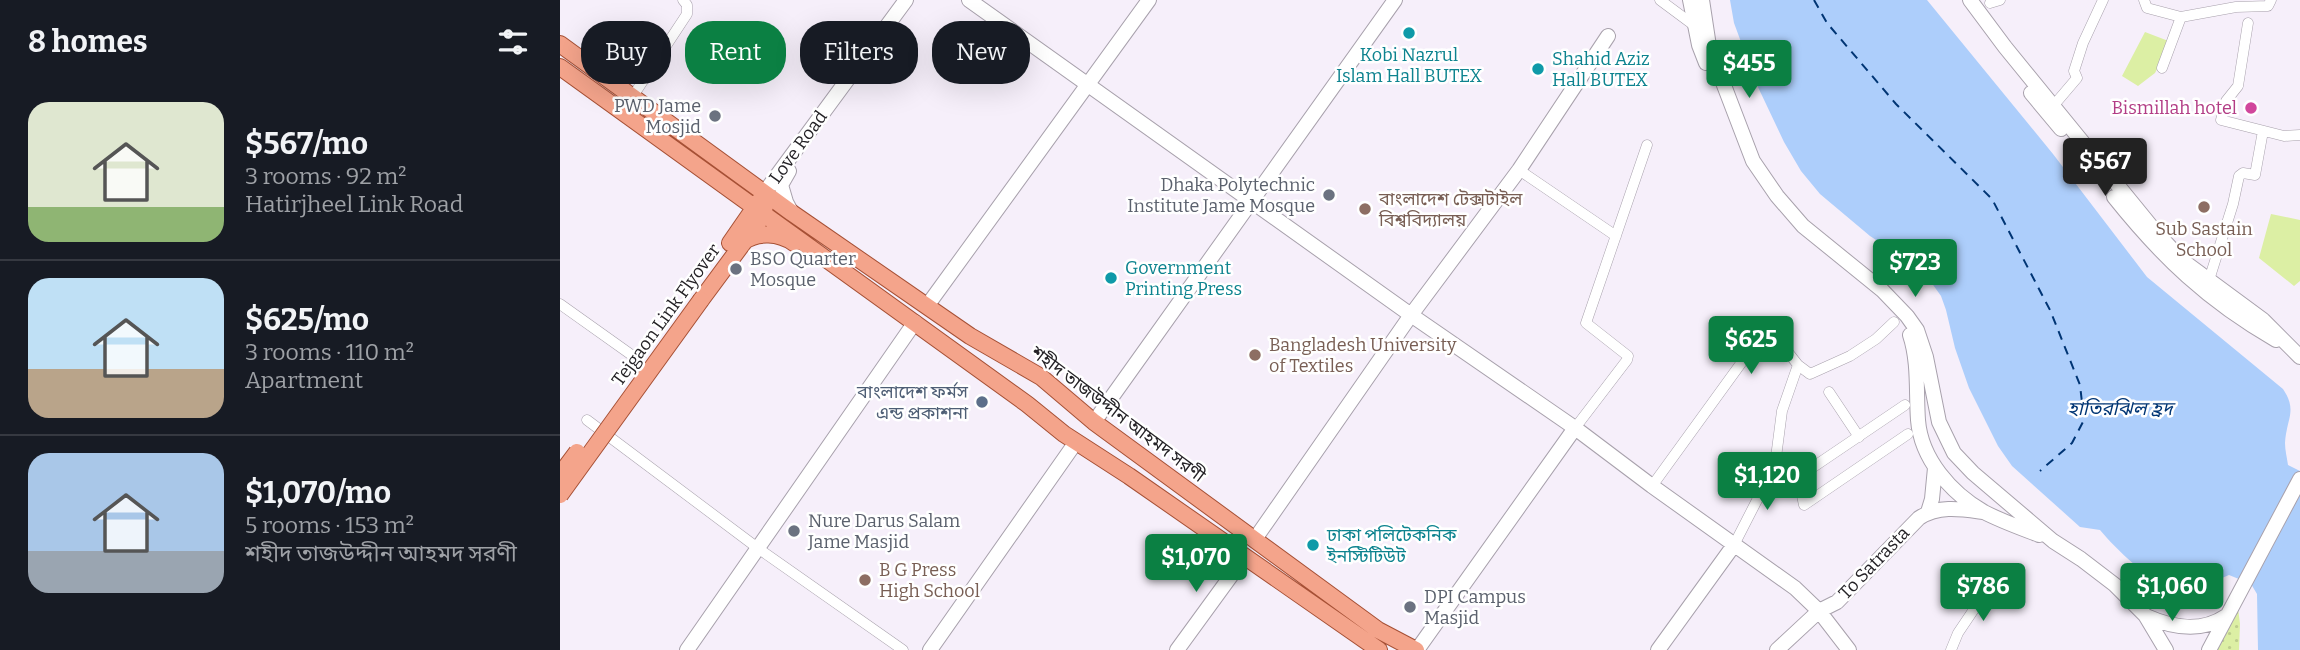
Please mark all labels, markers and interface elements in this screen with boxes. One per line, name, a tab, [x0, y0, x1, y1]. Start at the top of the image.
chip: Buy	[581, 21, 671, 84]
chip: Rent	[685, 21, 786, 84]
chip: Filters	[800, 21, 918, 84]
chip: New	[932, 21, 1030, 84]
icon: filters	[494, 23, 532, 61]
text: 8 homes	[28, 24, 148, 60]
marker: Kobi Nazrul Islam Hall BUTEX	[1401, 25, 1417, 41]
pin: $455	[1708, 41, 1790, 100]
place label: Kobi Nazrul Islam Hall BUTEX	[1336, 44, 1482, 87]
place label: Shahid Aziz Hall BUTEX	[1552, 48, 1650, 91]
text: $455	[1722, 49, 1776, 77]
marker: Shahid Aziz Hall BUTEX	[1530, 61, 1546, 77]
place label: PWD Jame Mosjid	[614, 95, 701, 138]
place label: Bismillah hotel	[2112, 97, 2237, 119]
marker: Bismillah hotel	[2243, 100, 2259, 116]
street label: Love Road	[764, 106, 832, 188]
marker: PWD Jame Mosjid	[707, 108, 723, 124]
text: $567/mo	[245, 126, 368, 162]
icon: home	[84, 130, 168, 214]
pin: $567	[2064, 138, 2146, 198]
text: $567	[2079, 147, 2131, 175]
text: 3 rooms · 92 m²	[245, 162, 406, 190]
place label: Dhaka Polytechnic Institute Jame Mosque	[1127, 174, 1315, 217]
marker: Dhaka Polytechnic Institute Jame Mosque	[1321, 187, 1337, 203]
place label: বাংলাদেশ টেক্সটাইল বিশ্ববিদ্যালয়	[1378, 188, 1523, 231]
text: Hatirjheel Link Road	[245, 190, 463, 218]
marker: Sub Sastain School	[2196, 199, 2212, 215]
marker: বাংলাদেশ টেক্সটাইল বিশ্ববিদ্যালয়	[1357, 201, 1373, 217]
place label: Sub Sastain School	[2155, 218, 2253, 261]
street label: Tejgaon Link Flyover	[607, 240, 725, 390]
pin: $723	[1874, 240, 1956, 299]
place label: BSO Quarter Mosque	[750, 248, 856, 291]
text: $723	[1889, 248, 1941, 276]
place label: Government Printing Press	[1125, 257, 1242, 300]
marker: BSO Quarter Mosque	[728, 261, 744, 277]
marker: Government Printing Press	[1103, 270, 1119, 286]
text: $625/mo	[245, 302, 369, 338]
icon: home	[84, 306, 168, 390]
pin: $625	[1710, 316, 1792, 376]
text: $625	[1725, 325, 1777, 353]
place label: Bangladesh University of Textiles	[1269, 334, 1457, 377]
text: 3 rooms · 110 m²	[245, 338, 414, 366]
street label: শহীদ তাজউদ্দীন আহমদ সরণী	[1026, 341, 1210, 487]
marker: Bangladesh University of Textiles	[1247, 347, 1263, 363]
text: Apartment	[245, 366, 363, 394]
place label: বাংলাদেশ ফর্মস এন্ড প্রকাশনা	[856, 381, 969, 424]
marker: বাংলাদেশ ফর্মস এন্ড প্রকাশনা	[974, 394, 990, 410]
water label: হাতিরঝিল হ্রদ	[2068, 397, 2176, 420]
pin: $1,120	[1710, 452, 1824, 512]
text: $1,120	[1734, 461, 1800, 489]
text: $1,070/mo	[245, 475, 391, 511]
icon: home	[84, 481, 168, 565]
place label: Nure Darus Salam Jame Masjid	[807, 510, 960, 553]
text: 5 rooms · 153 m²	[245, 511, 414, 539]
street label: To Satrasta	[1834, 522, 1914, 604]
marker: Nure Darus Salam Jame Masjid	[786, 523, 802, 539]
place label: ঢাকা পলিটেকনিক ইনস্টিটিউট	[1326, 524, 1457, 567]
pin: $1,070	[1139, 534, 1253, 594]
marker: ঢাকা পলিটেকনিক ইনস্টিটিউট	[1305, 537, 1321, 553]
text: শহীদ তাজউদ্দীন আহমদ সরণী	[245, 539, 517, 567]
text: $1,070	[1161, 543, 1231, 571]
place label: B G Press High School	[879, 559, 980, 602]
pin: $786	[1942, 564, 2024, 623]
pin: $1,060	[2115, 564, 2229, 623]
marker: B G Press High School	[857, 572, 873, 588]
text: $786	[1956, 572, 2010, 600]
text: $1,060	[2136, 572, 2208, 600]
place label: DPI Campus Masjid	[1424, 586, 1526, 629]
marker: DPI Campus Masjid	[1402, 599, 1418, 615]

